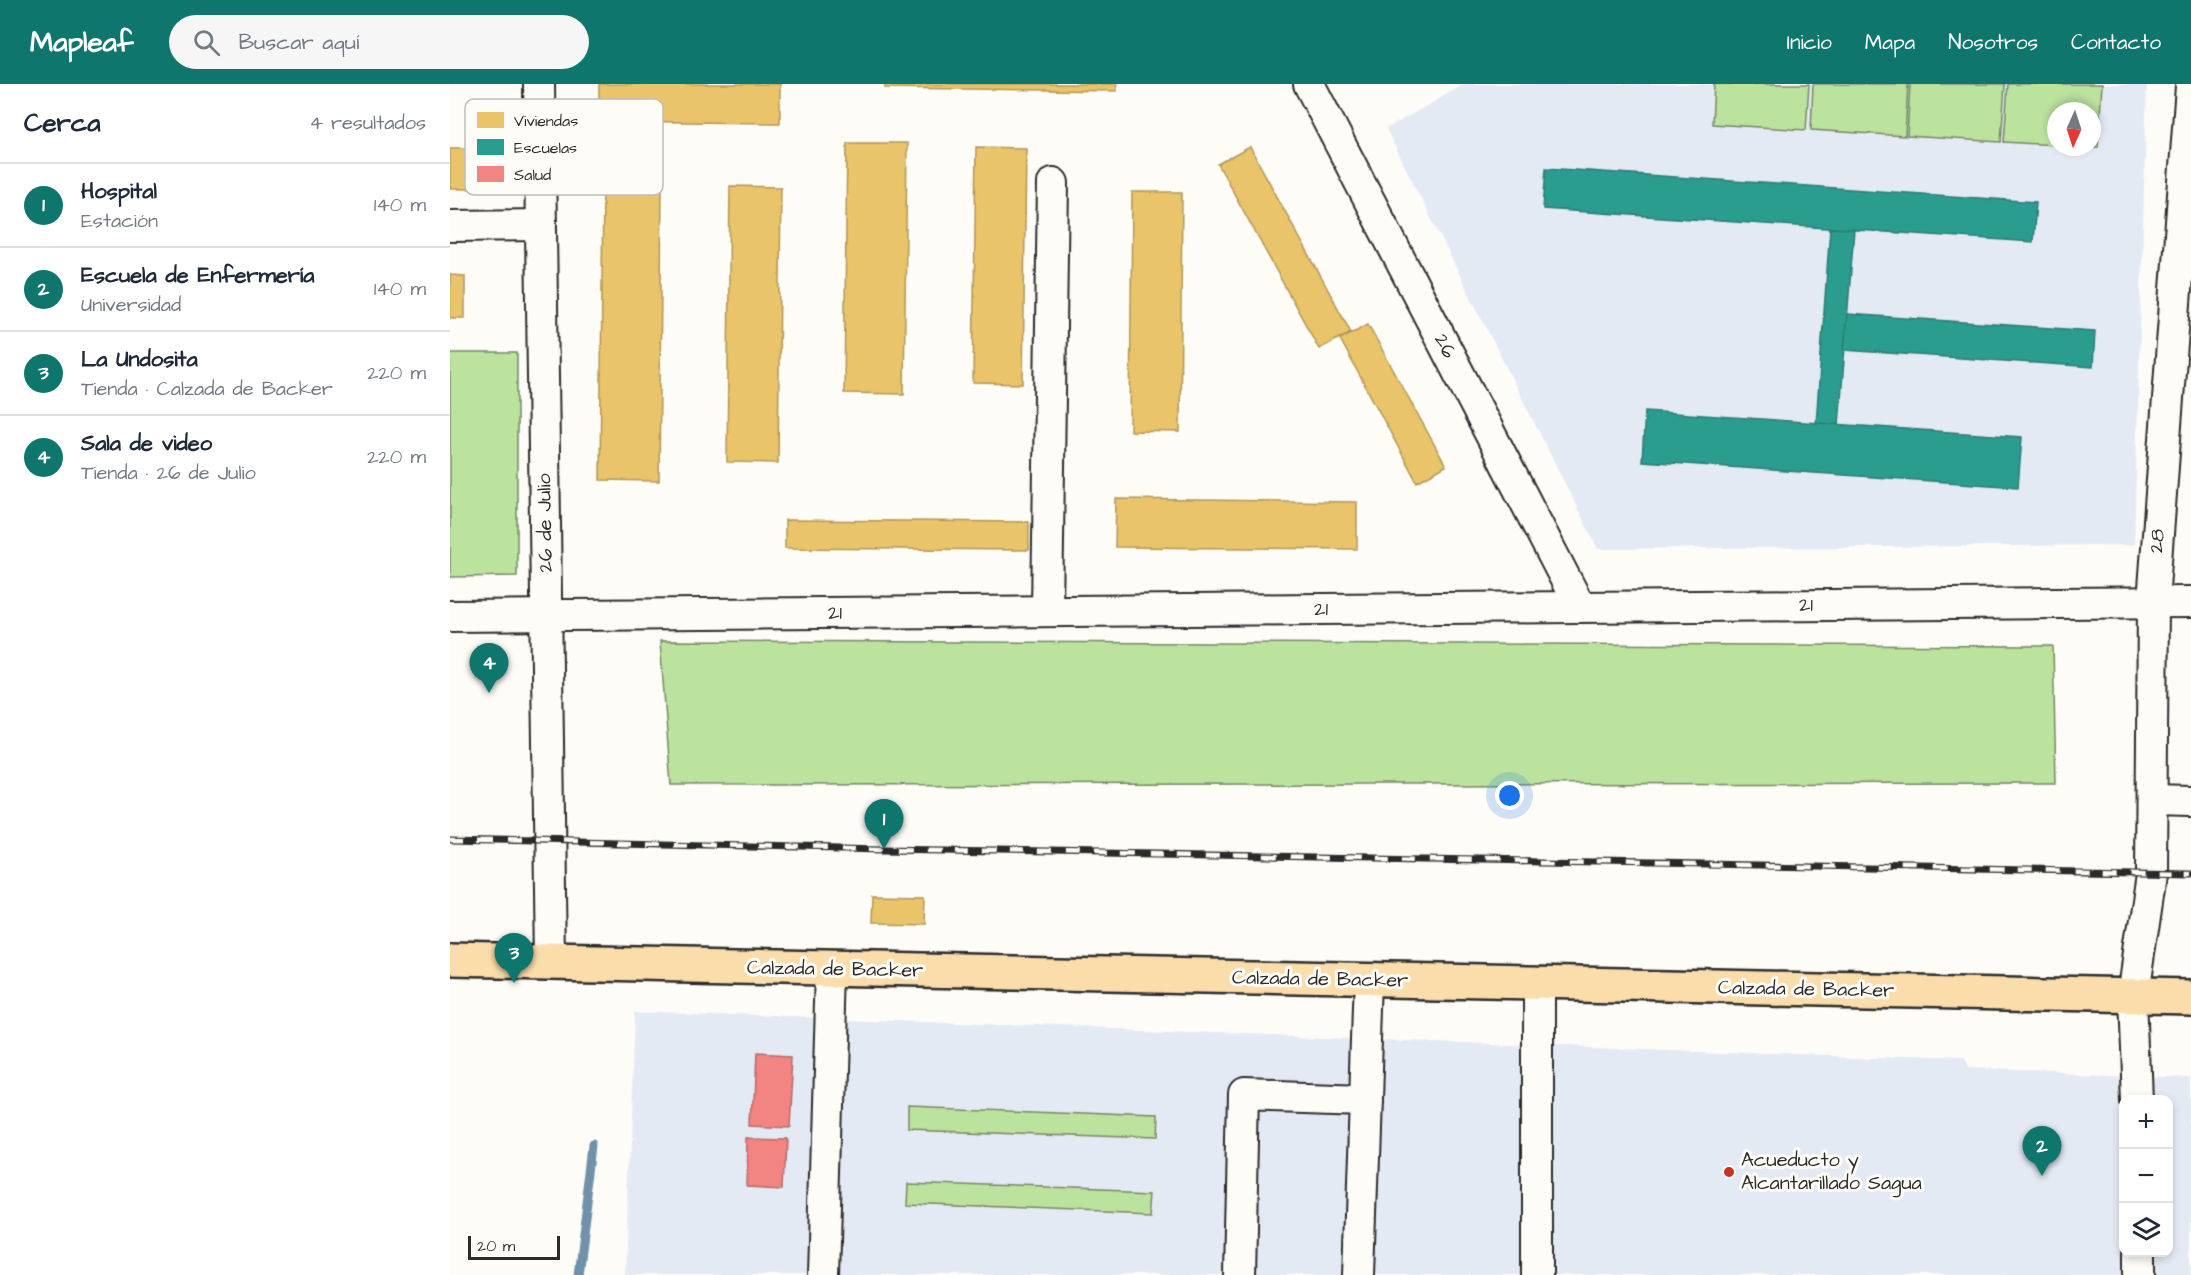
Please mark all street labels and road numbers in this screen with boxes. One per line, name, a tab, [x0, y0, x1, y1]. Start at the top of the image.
street label: 26	[1427, 329, 1463, 363]
street label: 26 de Julio	[530, 473, 560, 573]
street label: 28	[2142, 528, 2172, 554]
street label: 21	[1799, 591, 1814, 619]
street label: 21	[1314, 595, 1328, 623]
street label: 21	[828, 599, 843, 627]
street label: Calzada de Backer	[747, 953, 923, 985]
street label: Calzada de Backer	[1232, 963, 1408, 995]
street label: Calzada de Backer	[1718, 973, 1894, 1005]

